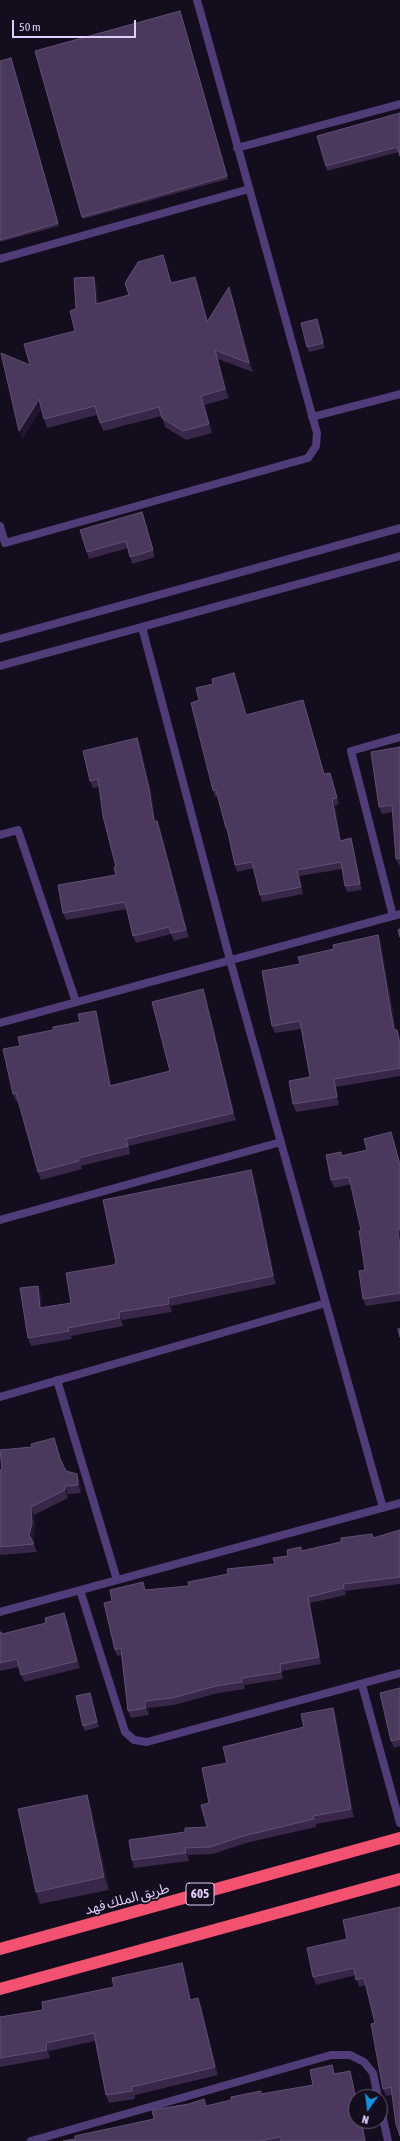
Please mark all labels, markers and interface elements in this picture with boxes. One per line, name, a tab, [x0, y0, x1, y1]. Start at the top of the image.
scale bar	[14, 12, 138, 38]
text: 50 m	[19, 20, 41, 34]
street label: طريق الملك فهد	[83, 1880, 171, 1918]
road number: 605	[186, 1883, 214, 1905]
north arrow	[348, 2089, 388, 2129]
text: N	[361, 2113, 370, 2126]

